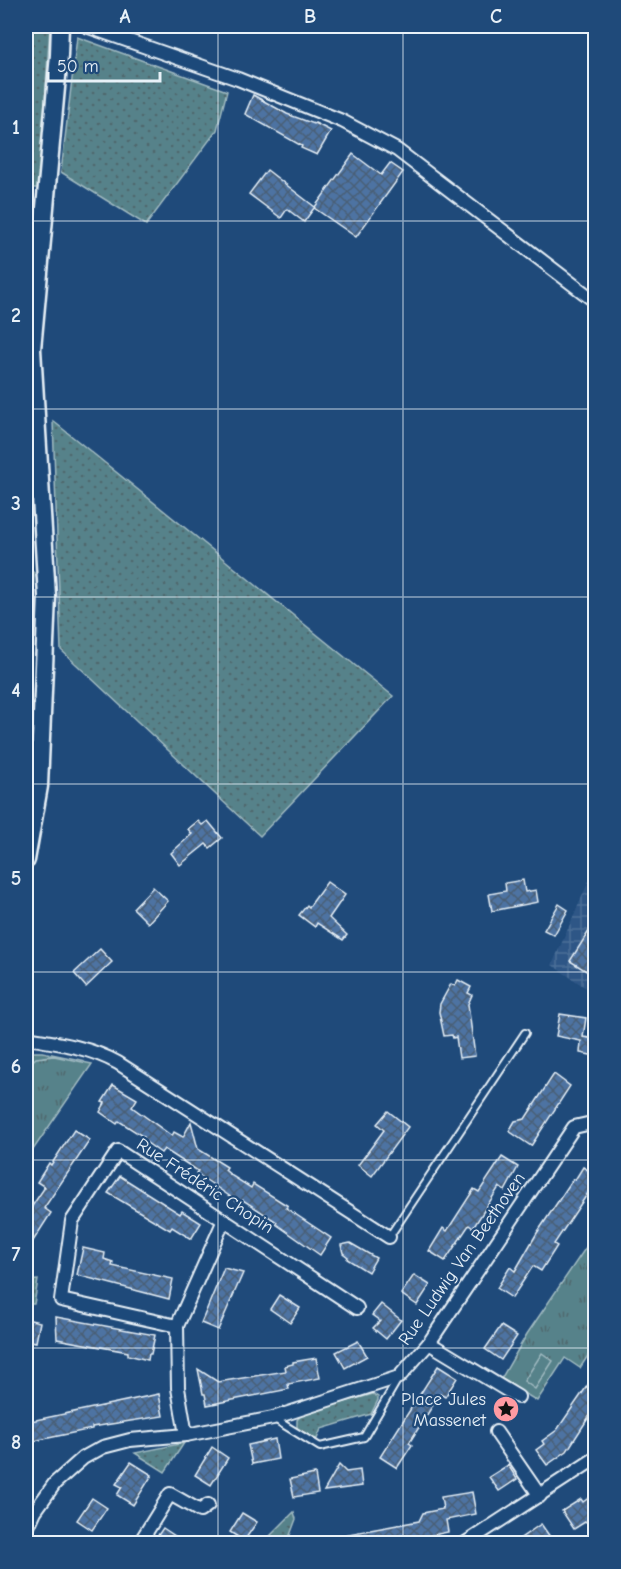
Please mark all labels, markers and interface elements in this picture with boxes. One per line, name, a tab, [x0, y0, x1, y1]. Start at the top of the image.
text: A	[119, 5, 131, 28]
text: B	[304, 5, 316, 28]
text: C	[490, 5, 502, 28]
scale bar	[48, 45, 160, 83]
text: 50 m	[57, 56, 99, 77]
text: 1	[12, 116, 20, 139]
text: 2	[11, 304, 21, 327]
text: 3	[11, 492, 21, 515]
text: 4	[11, 679, 21, 702]
text: 5	[11, 867, 21, 890]
text: 6	[11, 1055, 21, 1078]
street label: Rue Frédéric Chopin	[132, 1134, 278, 1238]
street label: Rue Ludwig Van Beethoven	[394, 1169, 530, 1349]
text: 7	[12, 1243, 21, 1266]
place label: Place Jules Massenet	[401, 1389, 487, 1431]
place icon: Place Jules Massenet	[491, 1394, 521, 1424]
text: 8	[11, 1431, 21, 1454]

